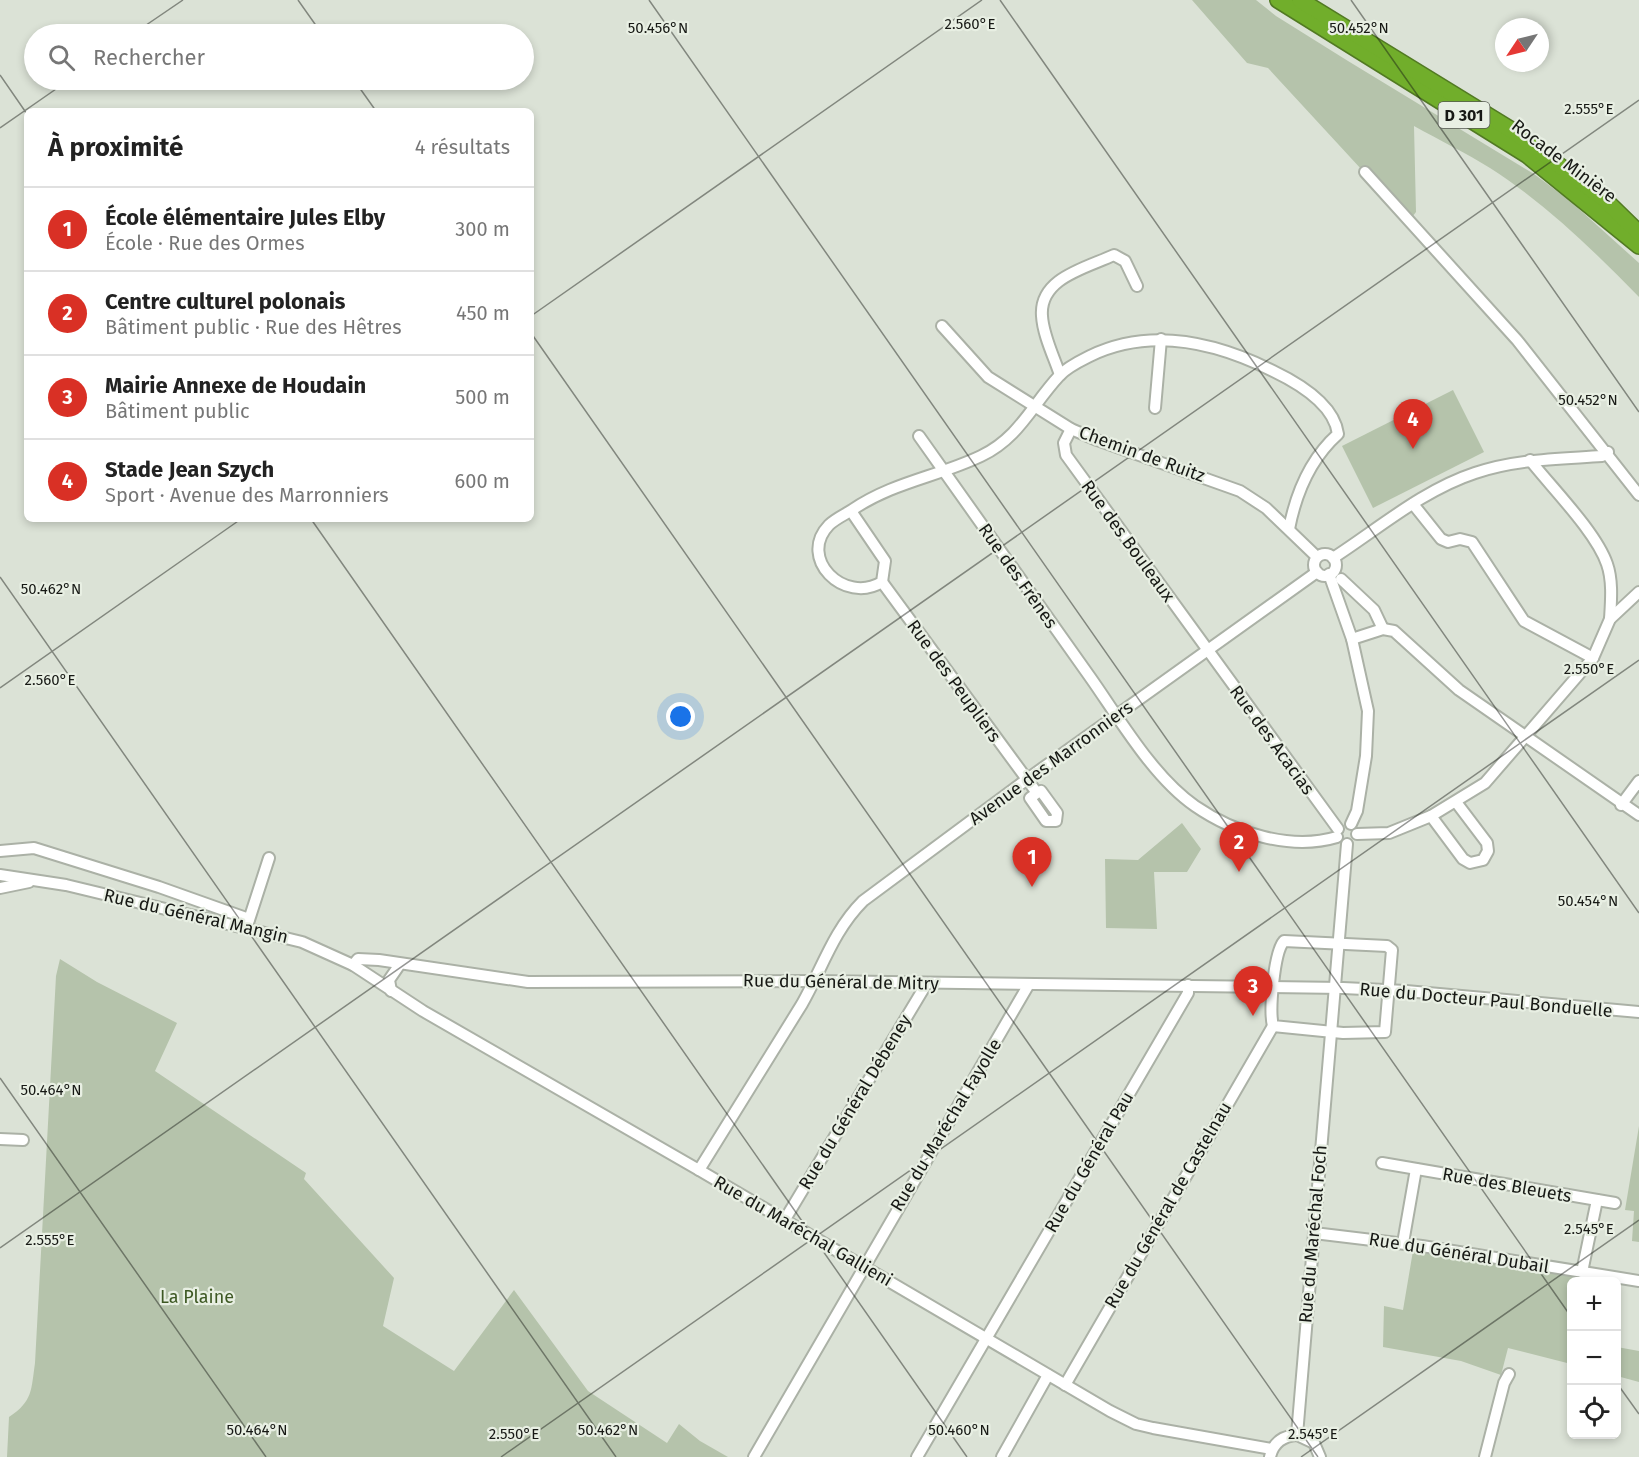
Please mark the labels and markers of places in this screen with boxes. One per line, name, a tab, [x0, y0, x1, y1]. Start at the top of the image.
pin: 4	[1394, 400, 1432, 449]
pin: 2	[1220, 822, 1258, 872]
pin: 1	[1012, 838, 1052, 887]
pin: 3	[1234, 966, 1272, 1016]

